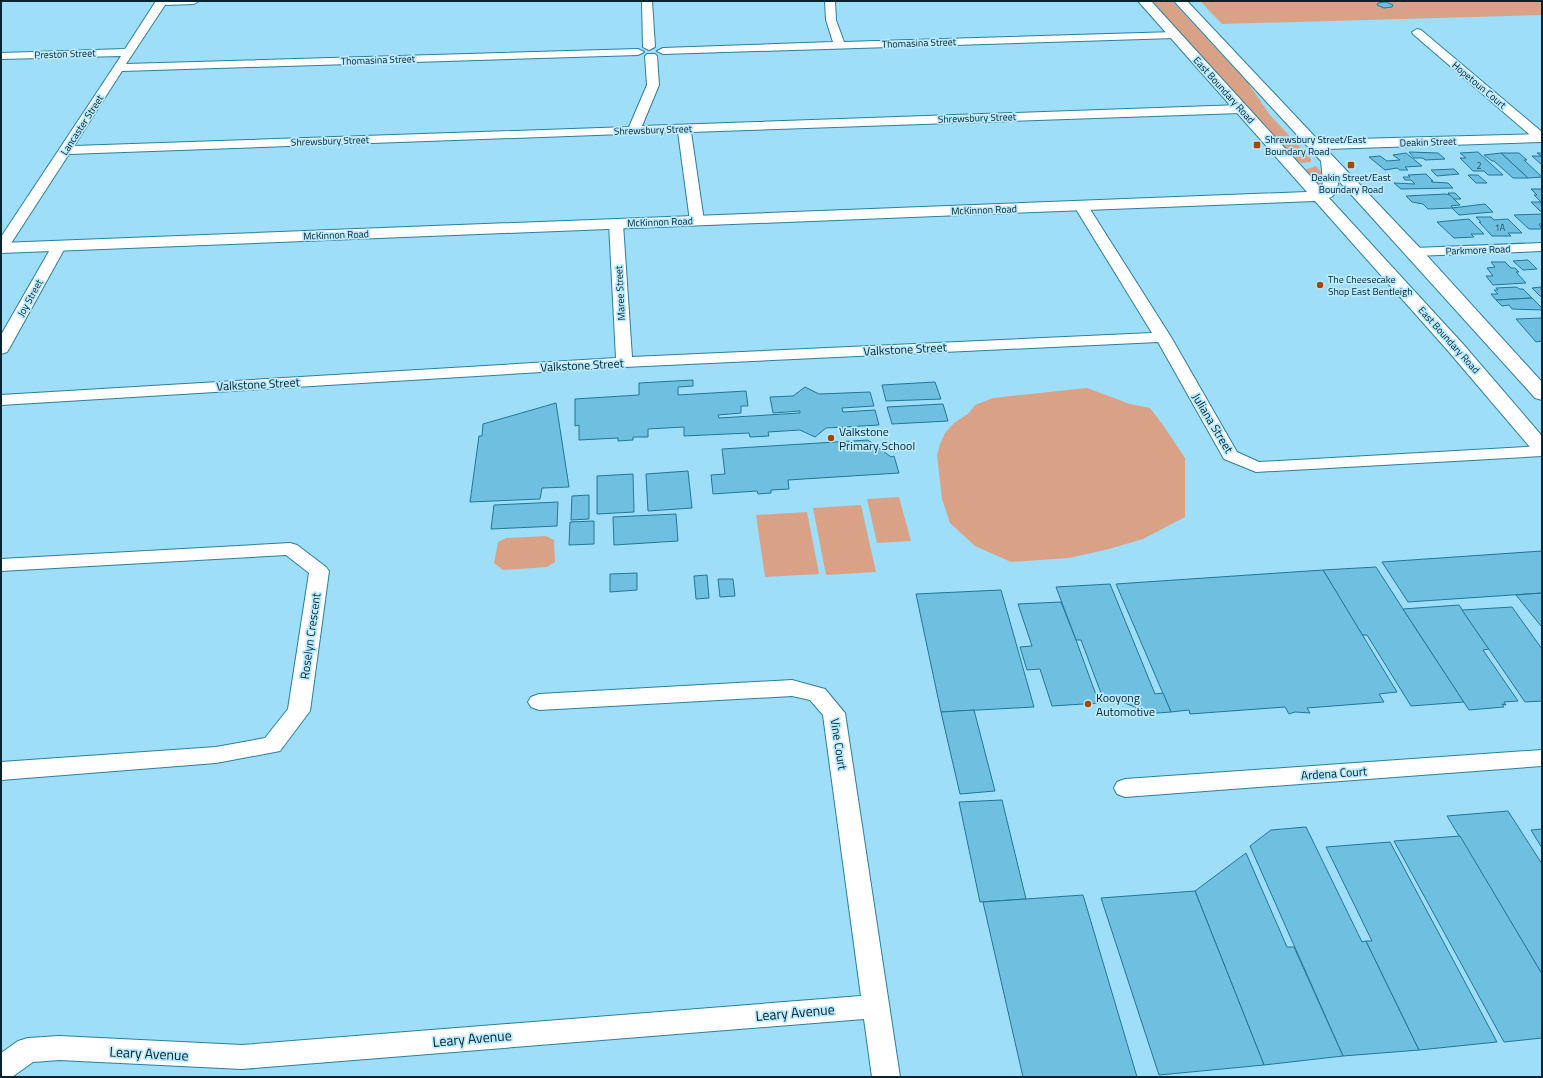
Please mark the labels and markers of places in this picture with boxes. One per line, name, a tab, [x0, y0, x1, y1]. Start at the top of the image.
place label: Shrewsbury Street/East Boundary Road	[1265, 132, 1367, 159]
marker: Shrewsbury Street/East Boundary Road	[1252, 140, 1262, 150]
marker: Deakin Street/East Boundary Road	[1346, 160, 1356, 170]
place label: Deakin Street/East Boundary Road	[1311, 170, 1391, 197]
place label: The Cheesecake Shop East Bentleigh	[1328, 272, 1413, 299]
marker: The Cheesecake Shop East Bentleigh	[1315, 280, 1325, 290]
place label: Valkstone Primary School	[839, 422, 915, 455]
marker: Valkstone Primary School	[826, 433, 836, 443]
place label: Kooyong Automotive	[1096, 688, 1155, 721]
marker: Kooyong Automotive	[1083, 699, 1093, 709]

